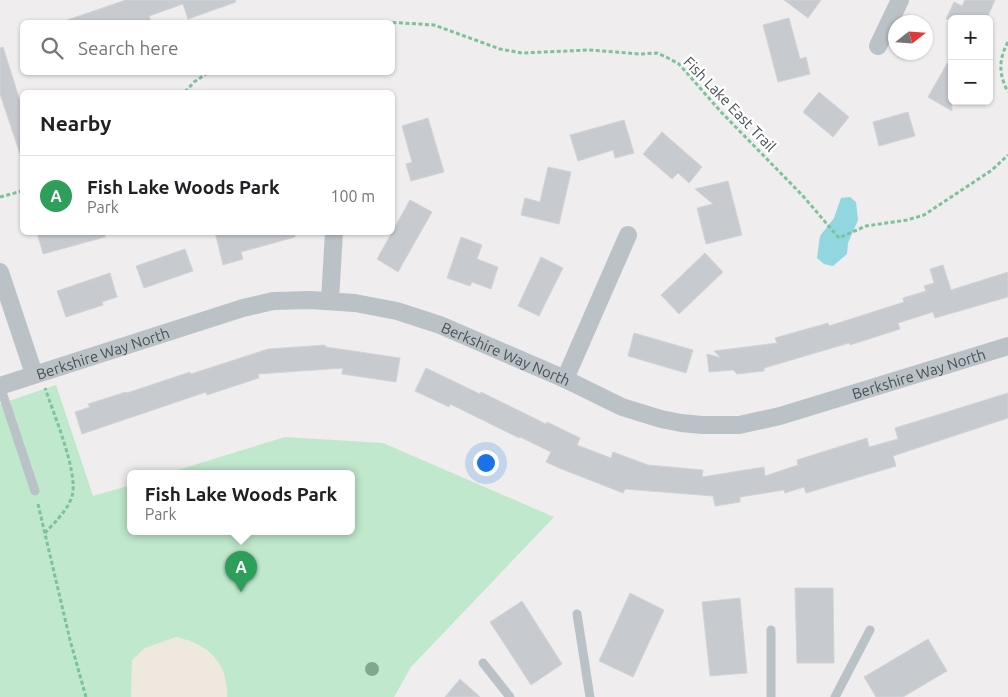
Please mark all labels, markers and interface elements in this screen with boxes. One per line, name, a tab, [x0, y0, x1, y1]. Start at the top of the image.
north arrow	[888, 15, 933, 60]
map controls	[948, 15, 993, 105]
button: +	[948, 15, 993, 60]
search box	[20, 20, 395, 75]
icon: search	[38, 34, 66, 62]
text: Search here	[78, 37, 178, 59]
street label: Fish Lake East Trail	[680, 53, 780, 155]
button: −	[948, 60, 993, 105]
text: Nearby	[40, 111, 111, 135]
text: Fish Lake Woods Park	[87, 176, 280, 198]
text: A	[50, 187, 62, 205]
text: 100 m	[330, 187, 375, 205]
text: Park	[87, 198, 119, 216]
street label: Berkshire Way North	[439, 318, 573, 389]
street label: Berkshire Way North	[34, 324, 172, 382]
street label: Berkshire Way North	[850, 345, 987, 402]
your location	[473, 450, 499, 476]
popup	[127, 470, 355, 535]
text: Fish Lake Woods Park	[145, 483, 337, 505]
text: Park	[145, 505, 177, 523]
pin: A	[225, 551, 257, 592]

